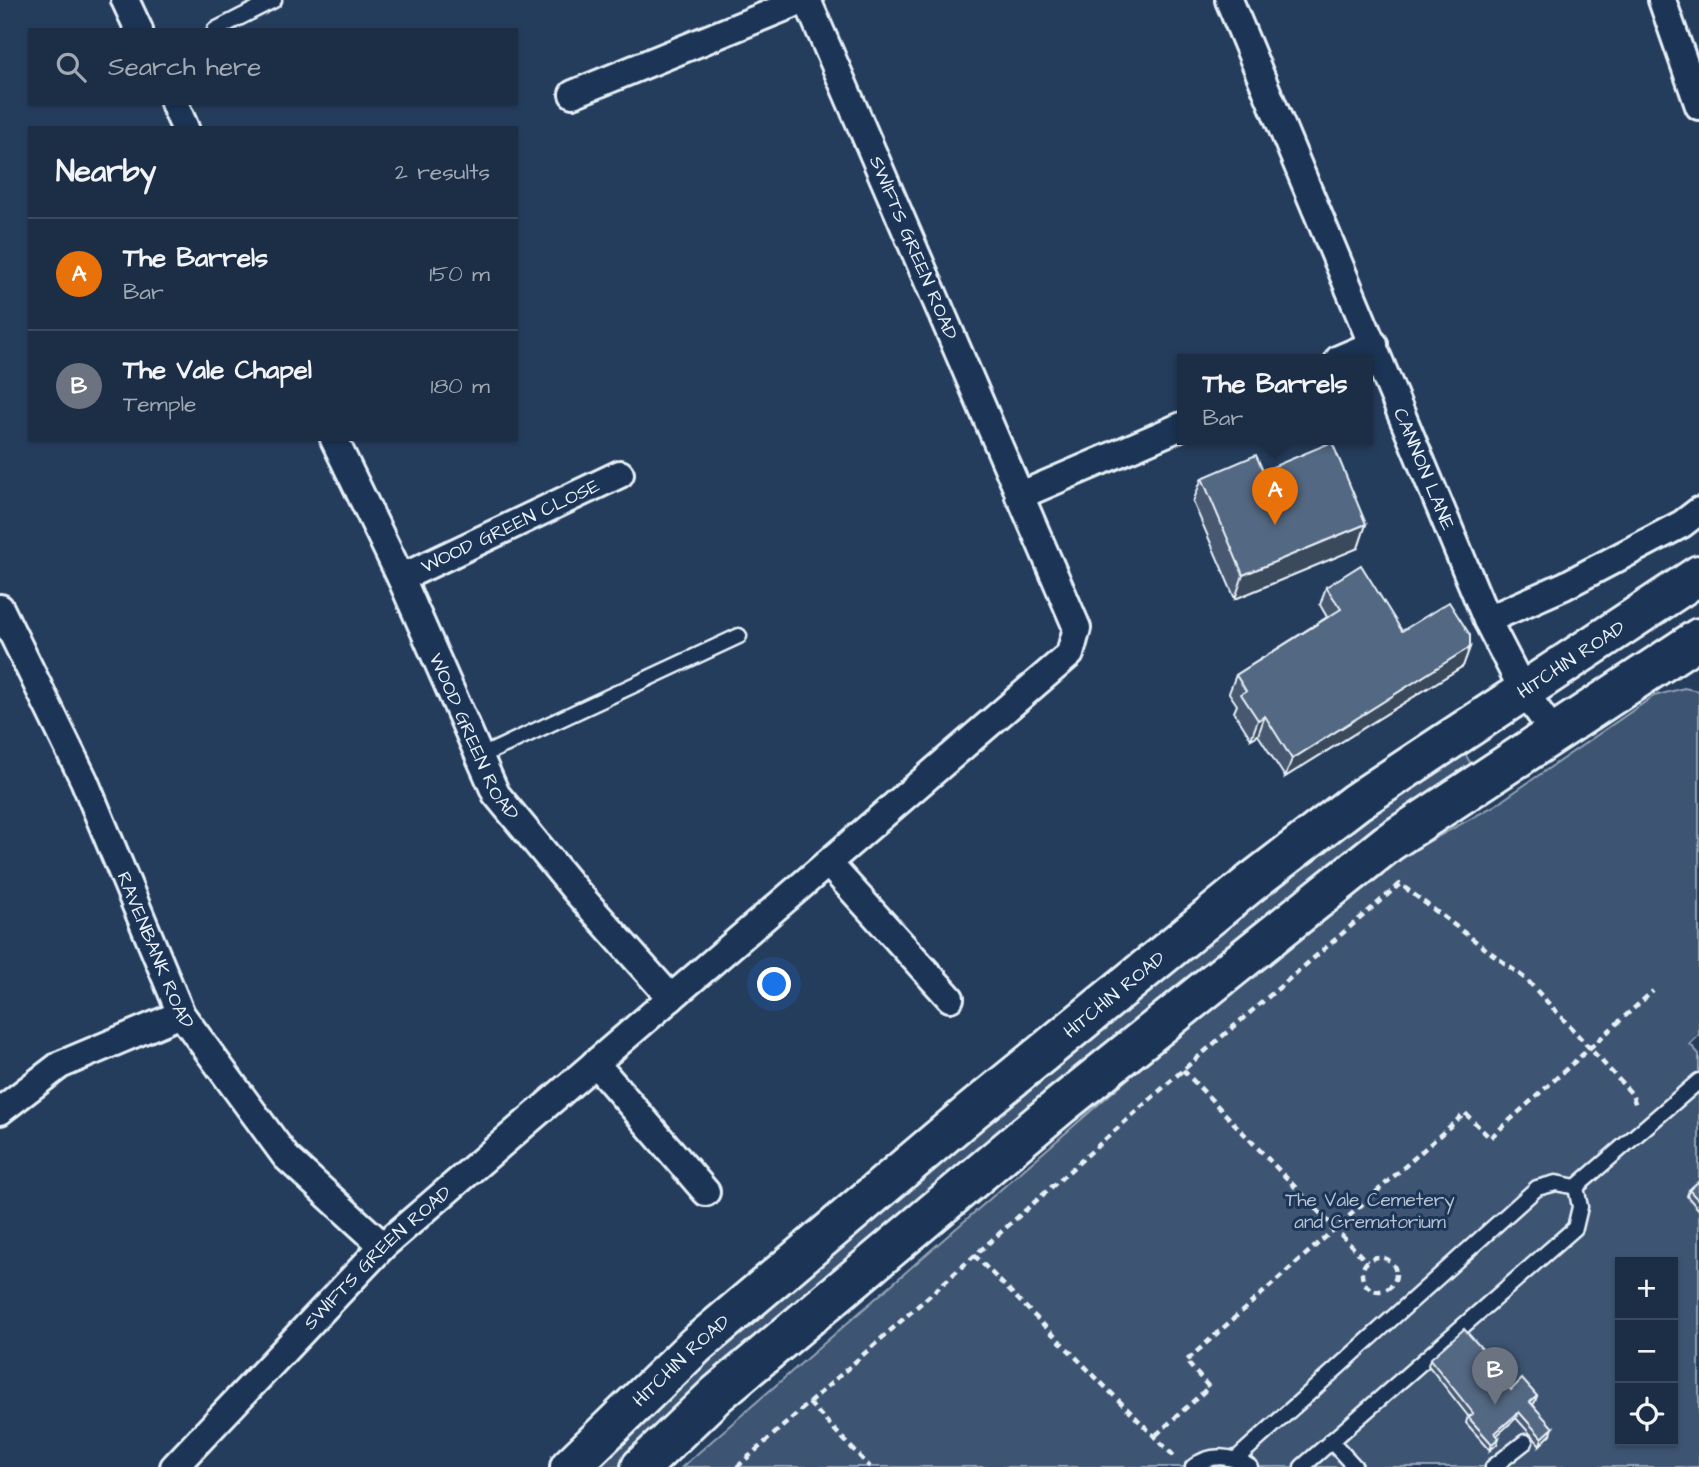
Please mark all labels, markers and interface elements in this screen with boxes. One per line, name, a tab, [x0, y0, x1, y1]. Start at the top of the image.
search box	[28, 28, 518, 105]
icon: search	[52, 48, 90, 86]
text: Search here	[108, 49, 261, 85]
text: Nearby	[56, 151, 156, 193]
street label: SWIFTS GREEN ROAD	[862, 152, 964, 344]
text: 2 results	[395, 156, 490, 188]
text: The Barrels	[123, 240, 268, 276]
text: A	[72, 258, 86, 290]
text: 150 m	[429, 258, 490, 290]
text: Bar	[123, 276, 164, 308]
text: The Vale Chapel	[123, 352, 312, 388]
popup	[1177, 354, 1373, 445]
text: The Barrels	[1202, 366, 1348, 402]
text: B	[71, 370, 87, 402]
text: 180 m	[431, 370, 490, 402]
text: Temple	[123, 388, 197, 420]
text: Bar	[1202, 402, 1243, 434]
street label: CANNON LANE	[1387, 404, 1462, 534]
pin: A	[1252, 467, 1298, 525]
street label: WOOD GREEN CLOSE	[417, 472, 604, 580]
street label: HITCHIN ROAD	[1512, 614, 1630, 705]
street label: WOOD GREEN ROAD	[422, 649, 526, 826]
street label: RAVENBANK ROAD	[110, 868, 201, 1034]
street label: HITCHIN ROAD	[1058, 945, 1171, 1044]
your location	[757, 967, 791, 1001]
street label: SWIFTS GREEN ROAD	[297, 1179, 457, 1336]
park label: The Vale Cemetery and Crematorium	[1285, 1187, 1455, 1236]
map controls	[1615, 1257, 1678, 1446]
button: +	[1615, 1257, 1678, 1320]
street label: HITCHIN ROAD	[627, 1308, 736, 1413]
button: −	[1615, 1320, 1678, 1383]
pin: B	[1472, 1347, 1518, 1405]
button: locate	[1615, 1383, 1678, 1446]

